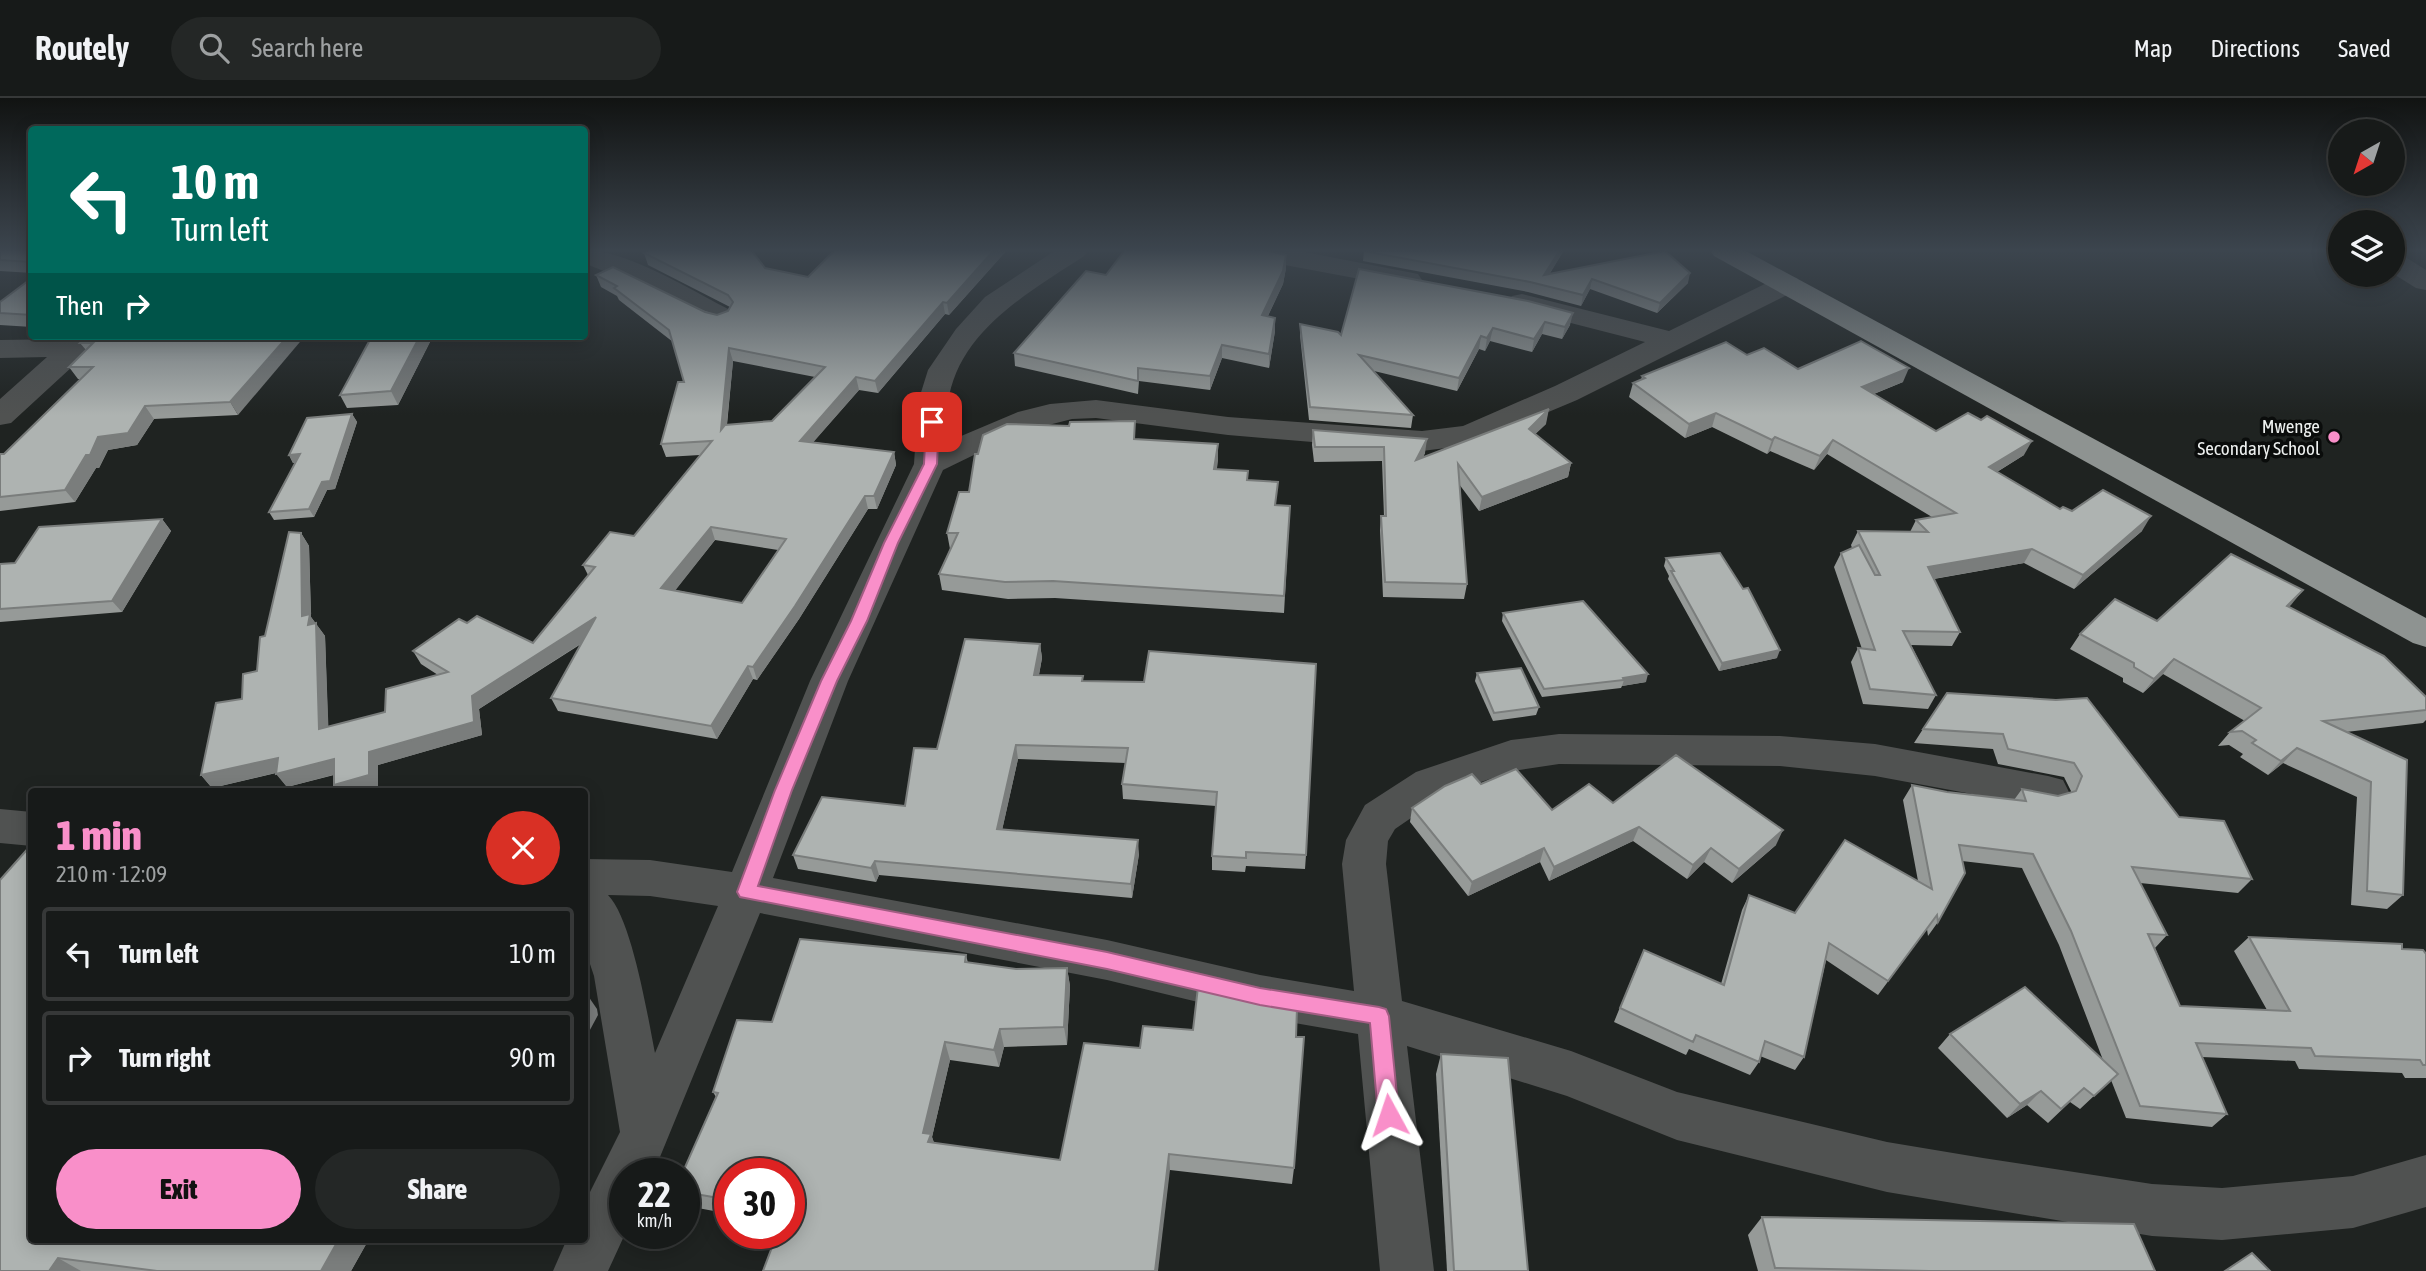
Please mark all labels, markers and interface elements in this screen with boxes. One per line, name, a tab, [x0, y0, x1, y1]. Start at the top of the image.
search box	[171, 17, 661, 80]
text: Routely	[35, 29, 129, 67]
icon: search	[195, 29, 233, 67]
text: Search here	[251, 33, 363, 63]
text: Map	[2134, 35, 2172, 62]
text: Directions	[2210, 35, 2300, 62]
text: Saved	[2338, 35, 2391, 62]
north arrow	[2328, 119, 2404, 196]
map controls	[2328, 119, 2405, 287]
text: 10 m	[171, 153, 259, 209]
icon: left	[56, 154, 147, 245]
button: layers	[2328, 210, 2405, 287]
text: Turn left	[171, 211, 269, 248]
icon: right	[118, 287, 156, 325]
text: Then	[56, 291, 104, 321]
pin	[902, 392, 962, 452]
icon: arrive	[913, 403, 951, 441]
place label: Mwenge Secondary School	[2197, 415, 2320, 459]
marker: Mwenge Secondary School	[2326, 429, 2342, 445]
text: 1 min	[56, 811, 142, 859]
button: close	[486, 811, 560, 885]
text: 210 m · 12:09	[56, 861, 167, 887]
icon: left	[60, 935, 98, 973]
text: Turn left	[119, 939, 199, 969]
text: 10 m	[509, 939, 556, 969]
icon: right	[60, 1039, 98, 1077]
text: Turn right	[119, 1043, 210, 1073]
text: 90 m	[509, 1043, 556, 1073]
position arrow	[1352, 1078, 1426, 1152]
button: Exit	[56, 1149, 301, 1229]
button: Share	[315, 1149, 560, 1229]
speed limit sign: 30	[714, 1158, 805, 1249]
text: 22	[638, 1174, 671, 1214]
text: km/h	[637, 1210, 672, 1231]

